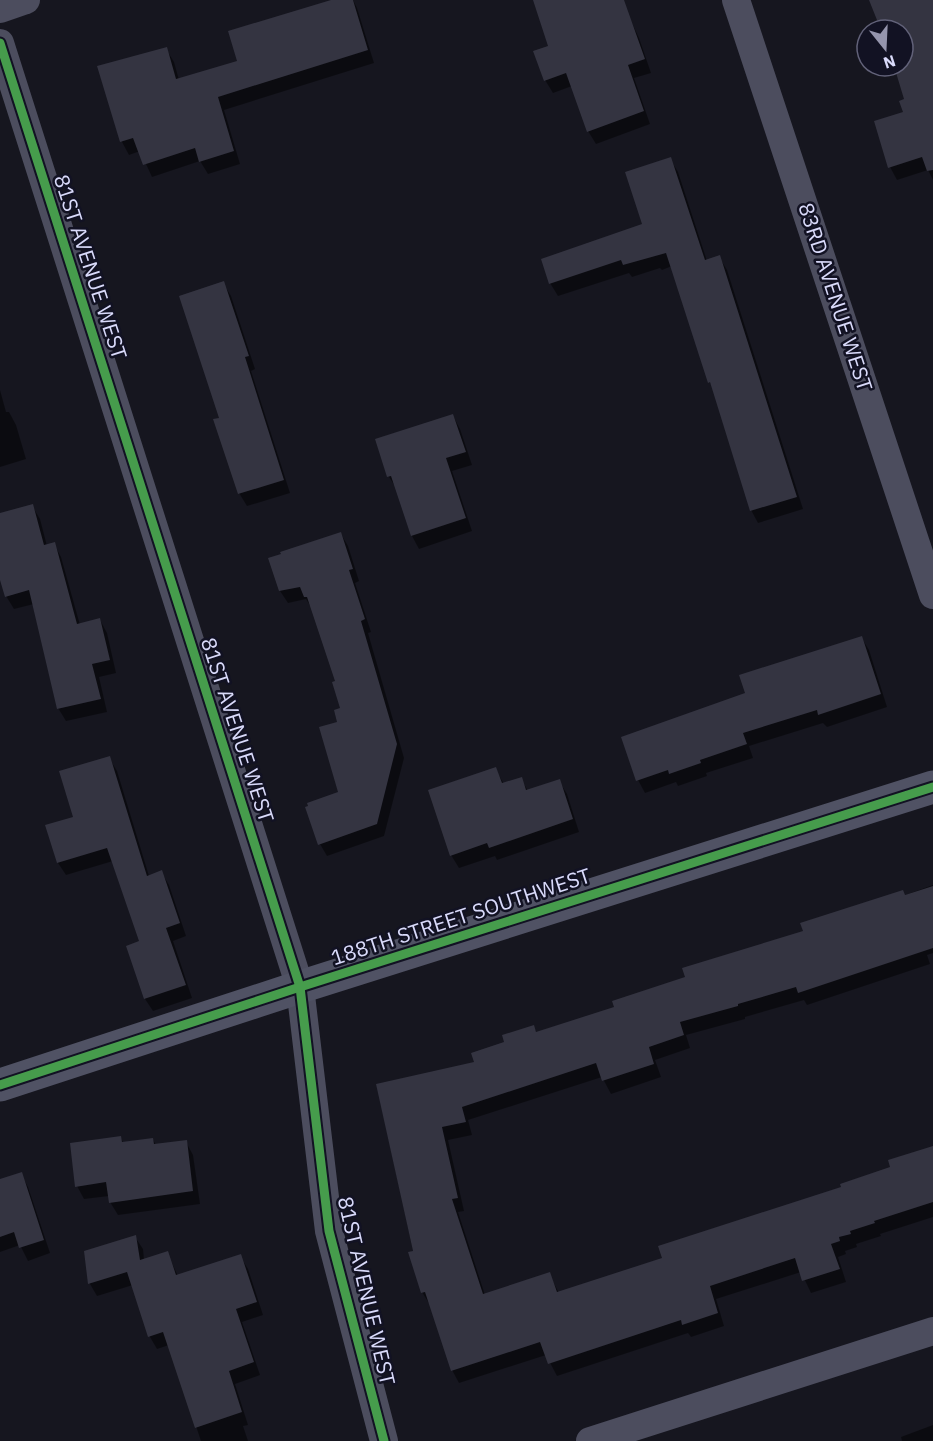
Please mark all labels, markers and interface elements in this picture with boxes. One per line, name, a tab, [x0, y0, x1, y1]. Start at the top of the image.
north arrow	[855, 18, 915, 78]
text: N	[881, 51, 898, 74]
street label: 81ST AVENUE WEST	[48, 171, 134, 363]
street label: 83RD AVENUE WEST	[792, 199, 880, 394]
street label: 81ST AVENUE WEST	[195, 634, 281, 826]
street label: 188TH STREET SOUTHWEST	[327, 861, 594, 971]
street label: 81ST AVENUE WEST	[332, 1194, 402, 1388]

